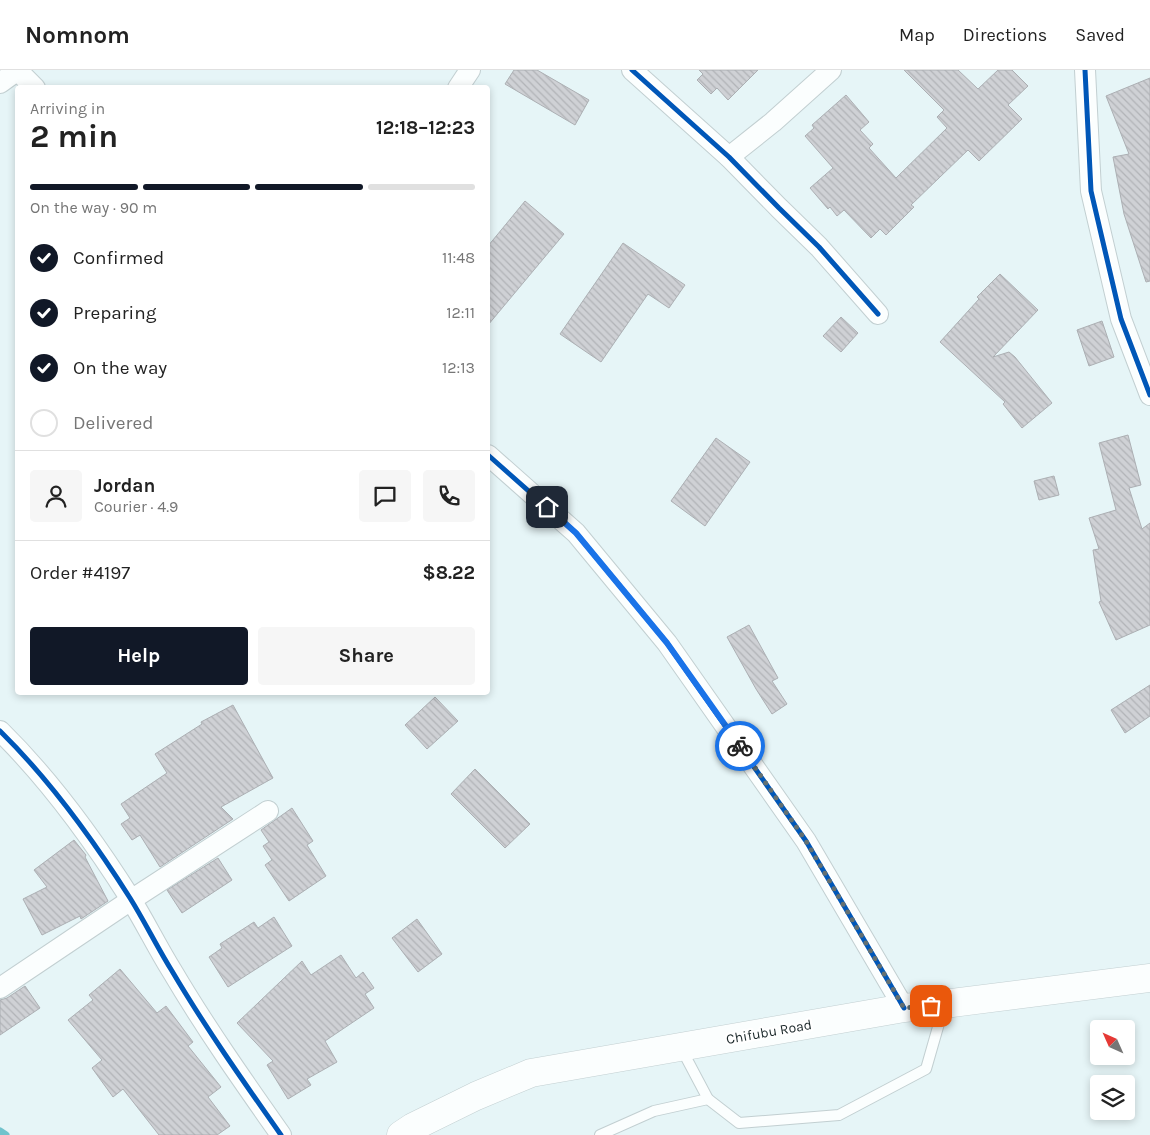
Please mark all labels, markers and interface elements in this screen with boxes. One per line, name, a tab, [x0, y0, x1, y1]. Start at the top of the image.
text: Nomnom	[25, 21, 130, 49]
text: Map	[899, 24, 935, 46]
text: Directions	[963, 24, 1047, 46]
text: Saved	[1075, 24, 1125, 46]
text: Arriving in	[30, 99, 105, 118]
text: 12:18–12:23	[376, 117, 475, 139]
text: 2 min	[30, 118, 118, 155]
text: On the way · 90 m	[30, 198, 157, 217]
icon: check	[30, 244, 58, 272]
text: Confirmed	[73, 247, 164, 269]
text: 11:48	[442, 248, 475, 267]
icon: check	[30, 299, 58, 327]
text: Preparing	[73, 302, 156, 324]
text: 12:11	[446, 303, 475, 322]
icon: check	[30, 354, 58, 382]
text: On the way	[73, 357, 167, 379]
text: 12:13	[442, 358, 475, 377]
text: Delivered	[73, 412, 153, 434]
button: person	[30, 470, 82, 522]
button: chat	[359, 470, 411, 522]
button: phone	[423, 470, 475, 522]
text: Jordan	[94, 475, 155, 497]
pin	[526, 486, 568, 528]
icon: home	[533, 493, 561, 521]
text: Courier · 4.9	[94, 497, 178, 516]
text: Order #4197	[30, 562, 130, 584]
text: $8.22	[423, 562, 475, 584]
button: Help	[30, 627, 248, 685]
button: Share	[258, 627, 475, 685]
courier	[715, 721, 765, 771]
icon: bike	[726, 732, 754, 760]
pin	[910, 985, 952, 1027]
icon: bag	[917, 992, 945, 1020]
street label: Chifubu Road	[725, 1016, 813, 1048]
north arrow	[1090, 1020, 1135, 1065]
map controls	[1090, 1020, 1135, 1120]
button: layers	[1090, 1075, 1135, 1120]

